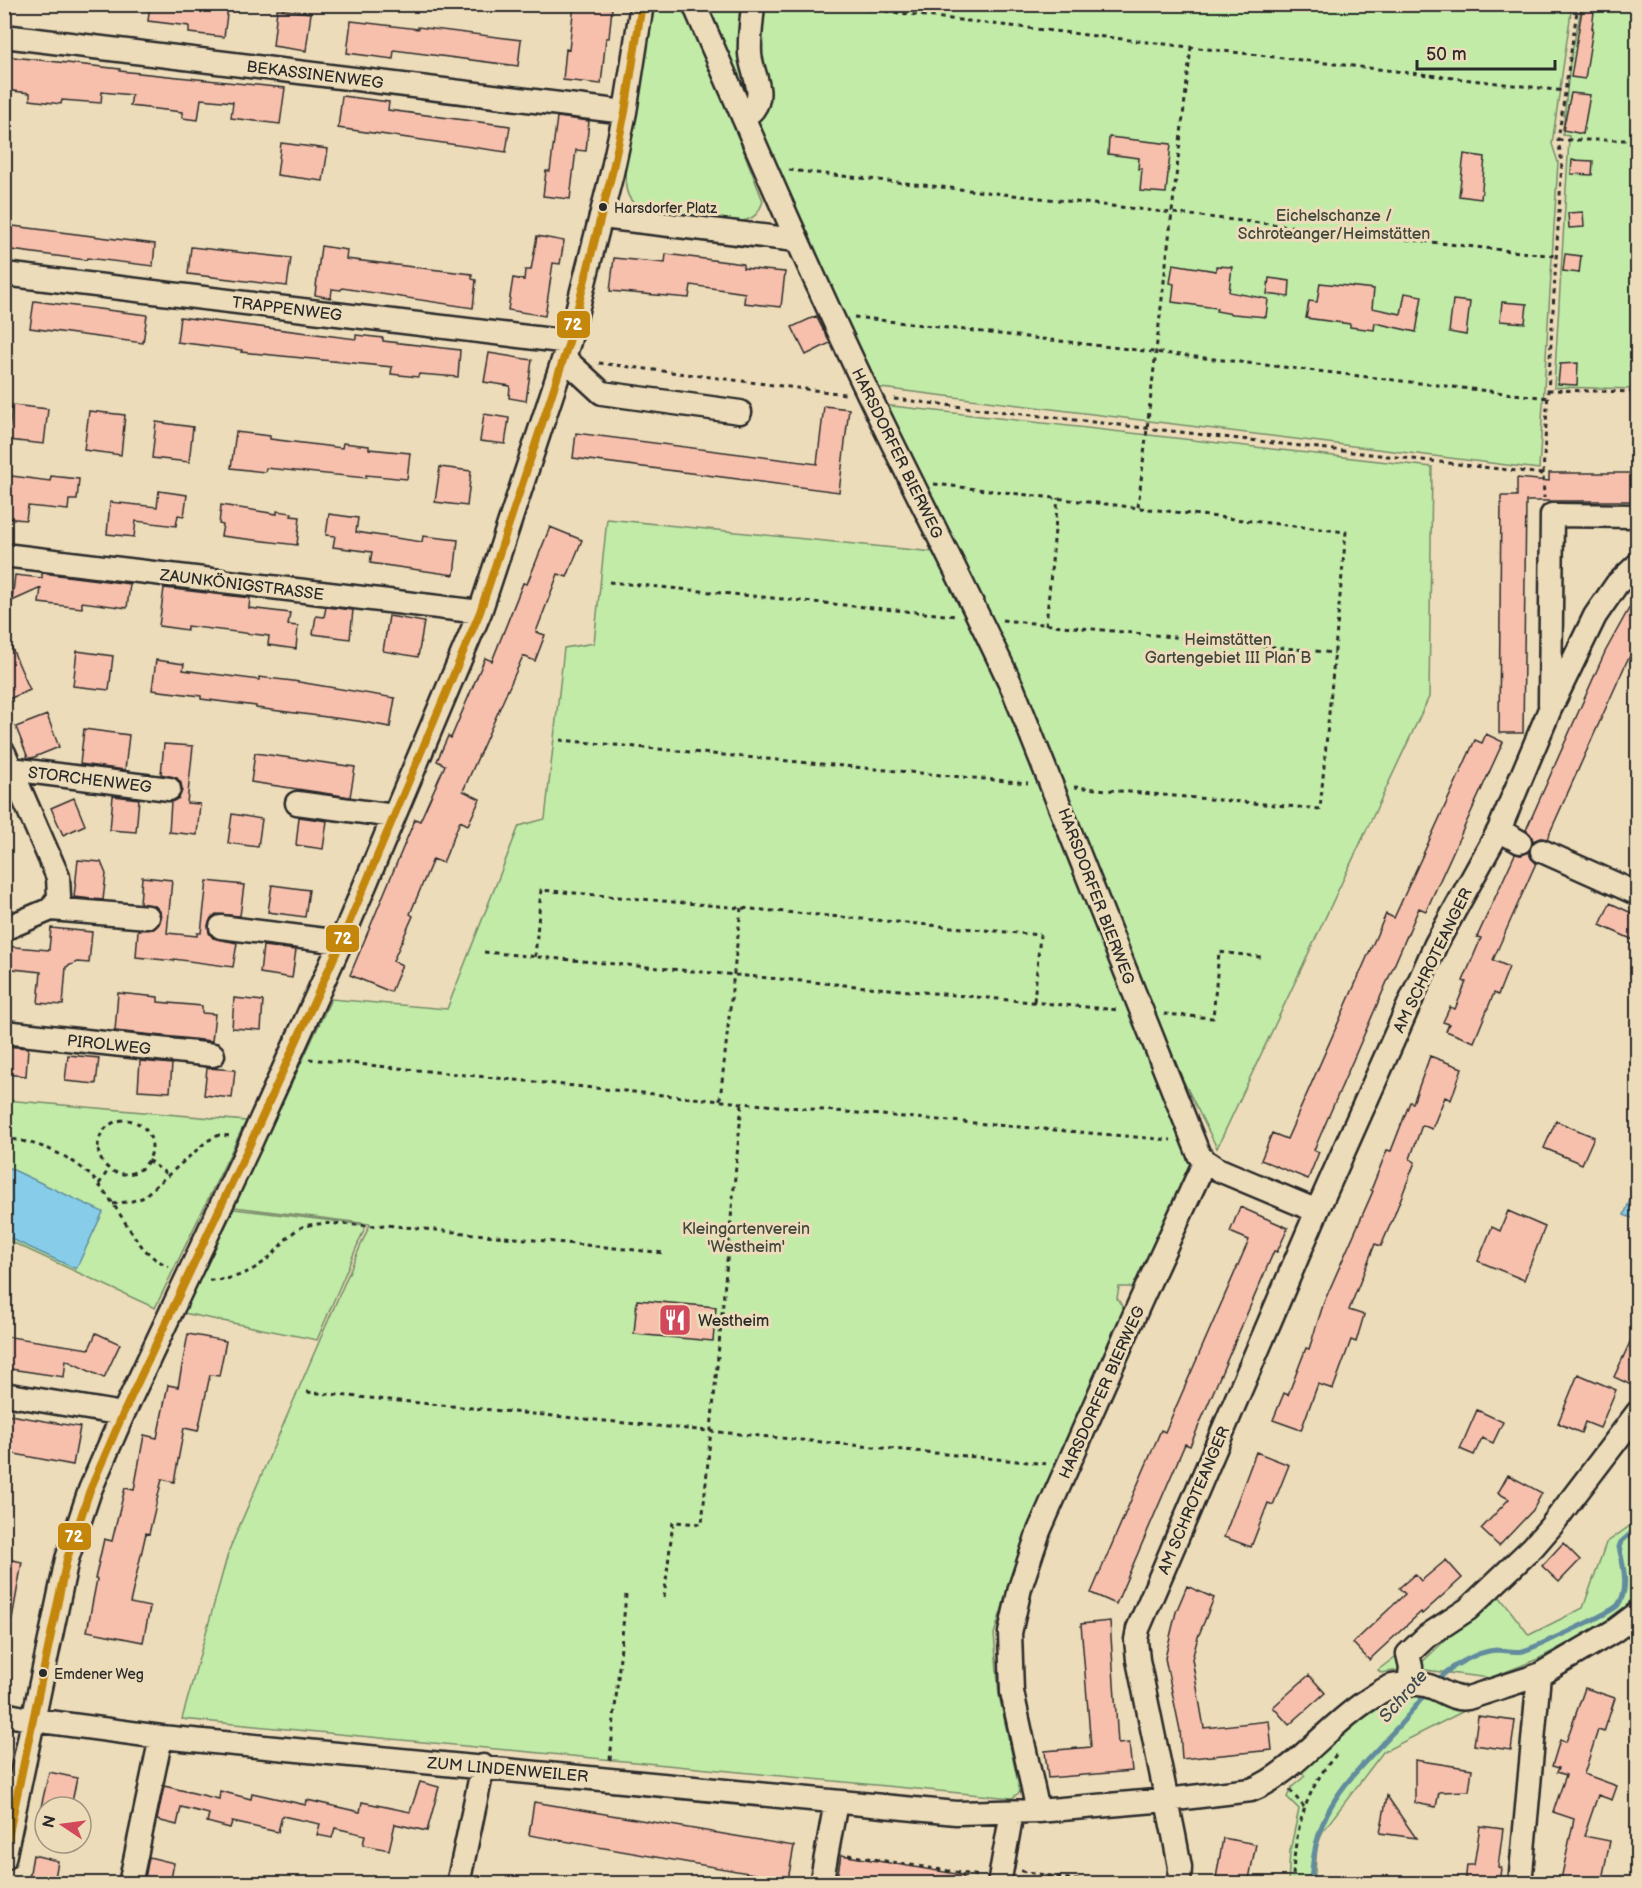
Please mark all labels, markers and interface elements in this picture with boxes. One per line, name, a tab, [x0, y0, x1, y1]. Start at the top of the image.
scale bar	[1417, 33, 1555, 71]
text: 50 m	[1426, 44, 1467, 65]
street label: BEKASSINENWEG	[245, 58, 384, 93]
place label: Harsdorfer Platz	[614, 200, 717, 217]
marker: Harsdorfer Platz	[597, 201, 609, 213]
park label: Eichelschanze / Schroteanger/Heimstätten	[1238, 207, 1430, 244]
street label: TRAPPENWEG	[231, 293, 343, 326]
line badge: 72	[556, 310, 591, 339]
text: 72	[564, 316, 583, 335]
street label: HARSDORFER BIERWEG	[847, 365, 946, 542]
street label: ZAUNKÖNIGSTRASSE	[158, 564, 325, 605]
park label: Heimstätten Gartengebiet III Plan B	[1145, 631, 1311, 668]
street label: STORCHENWEG	[27, 763, 153, 797]
street label: HARSDORFER BIERWEG	[1053, 806, 1138, 987]
street label: AM SCHROTEANGER	[1390, 885, 1477, 1036]
line badge: 72	[325, 924, 360, 953]
text: 72	[334, 930, 353, 949]
street label: PIROLWEG	[66, 1032, 152, 1059]
park label: Kleingartenverein 'Westheim'	[682, 1220, 810, 1257]
restaurant icon: Westheim	[657, 1302, 693, 1338]
street label: HARSDORFER BIERWEG	[1056, 1303, 1149, 1482]
place label: Westheim	[698, 1312, 769, 1331]
street label: AM SCHROTEANGER	[1155, 1424, 1234, 1577]
line badge: 72	[57, 1522, 92, 1551]
text: 72	[65, 1528, 84, 1547]
place label: Emdener Weg	[54, 1666, 144, 1683]
water label: Schrote	[1375, 1666, 1432, 1727]
marker: Emdener Weg	[37, 1667, 49, 1679]
street label: ZUM LINDENWEILER	[426, 1754, 589, 1787]
north arrow	[33, 1795, 93, 1855]
text: N	[39, 1814, 60, 1830]

